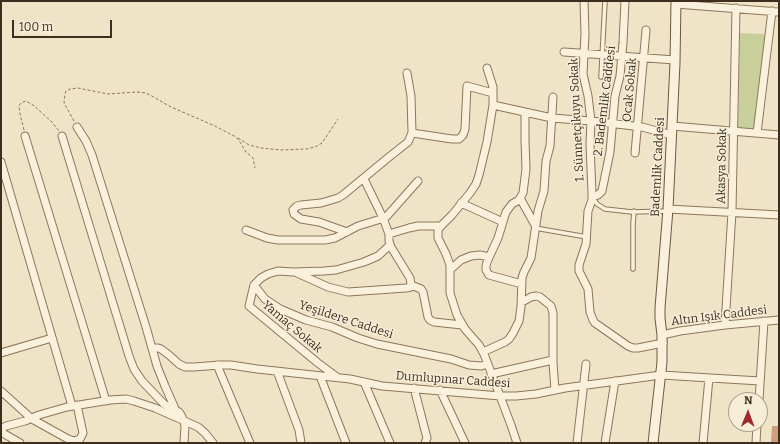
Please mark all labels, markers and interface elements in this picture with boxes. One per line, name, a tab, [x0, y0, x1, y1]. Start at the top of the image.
scale bar	[14, 12, 114, 38]
text: 100 m	[19, 20, 53, 34]
street label: 2. Bademlik Caddesi	[591, 45, 619, 157]
street label: Ocak Sokak	[620, 57, 640, 123]
street label: 1. Sünnetçikuyu Sokak	[567, 58, 587, 182]
street label: Bademlik Caddesi	[648, 117, 668, 217]
street label: Akasya Sokak	[714, 128, 730, 204]
street label: Yamaç Sokak	[259, 298, 325, 356]
street label: Yeşildere Caddesi	[297, 298, 395, 342]
street label: Altın Işık Caddesi	[670, 303, 768, 329]
street label: Dumlupınar Caddesi	[395, 369, 511, 391]
north arrow	[728, 392, 768, 432]
text: N	[744, 394, 753, 407]

